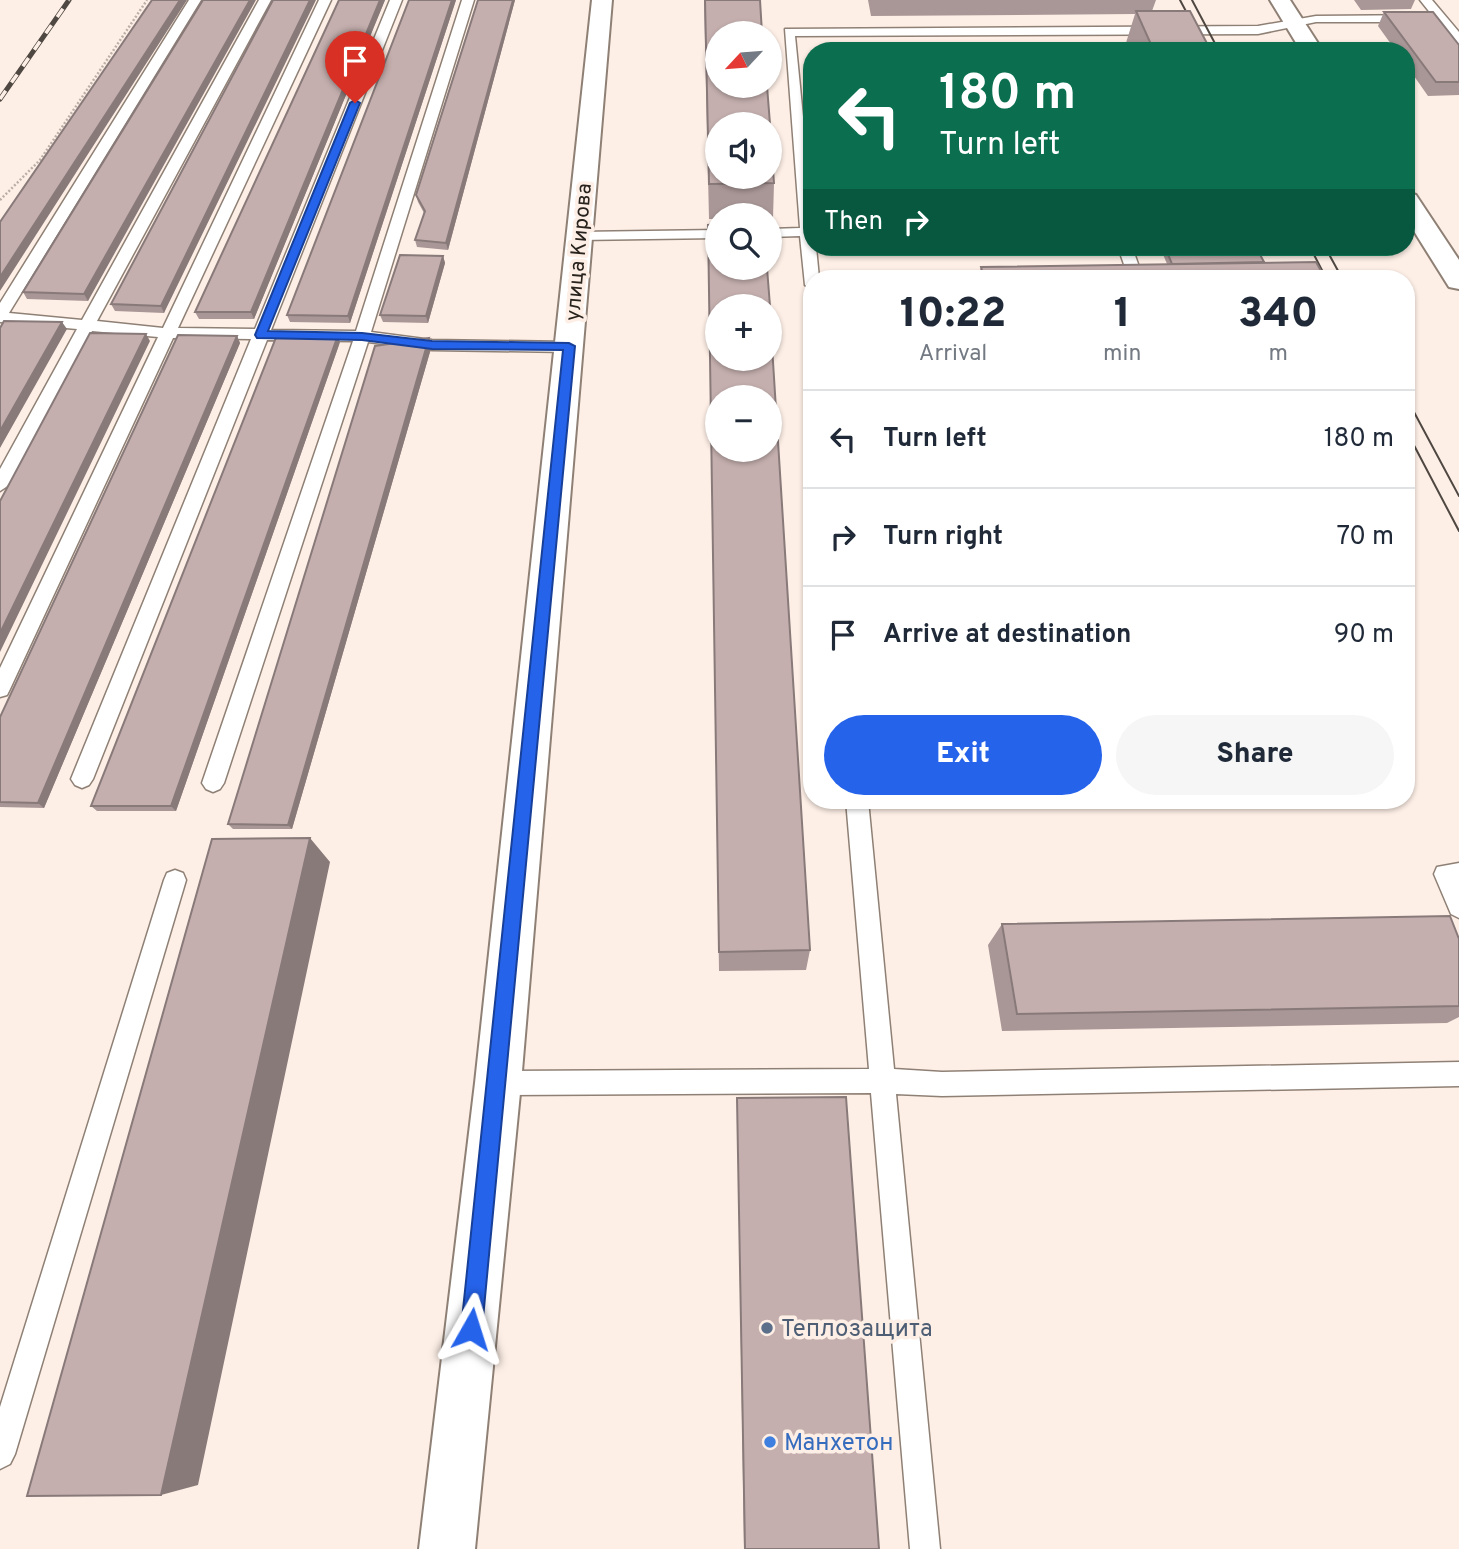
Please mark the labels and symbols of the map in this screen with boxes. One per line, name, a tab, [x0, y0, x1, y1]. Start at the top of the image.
north arrow	[705, 21, 782, 98]
pin	[325, 31, 385, 103]
street label: улица Кирова	[560, 182, 599, 322]
position arrow	[434, 1292, 508, 1366]
place label: Теплозащита	[781, 1315, 933, 1345]
marker: Теплозащита	[759, 1320, 775, 1336]
place label: Манхетон	[784, 1429, 894, 1459]
marker: Манхетон	[762, 1434, 778, 1450]

